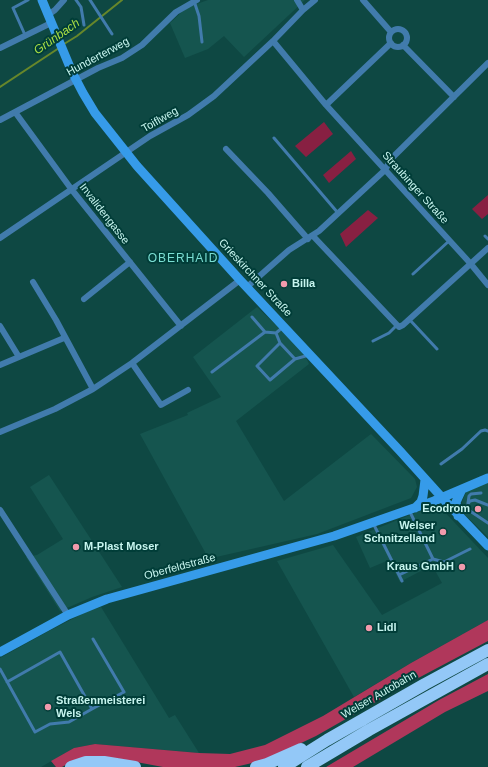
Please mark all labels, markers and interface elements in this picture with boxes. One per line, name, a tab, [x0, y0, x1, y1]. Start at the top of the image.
water label: Grünbach	[31, 16, 83, 58]
street label: Hunderterweg	[64, 35, 132, 79]
street label: Toiflweg	[139, 104, 181, 136]
street label: Straubinger Straße	[379, 149, 451, 227]
street label: Invalidengasse	[76, 181, 132, 247]
street label: Grieskirchner Straße	[216, 236, 294, 320]
district label: OBERHAID	[148, 252, 218, 266]
place label: Billa	[292, 277, 315, 291]
marker: Billa	[279, 279, 289, 289]
place label: Ecodrom	[422, 502, 470, 516]
marker: Ecodrom	[473, 504, 483, 514]
place label: Welser Schnitzelland	[364, 519, 435, 545]
marker: Welser Schnitzelland	[438, 527, 448, 537]
place label: M-Plast Moser	[84, 540, 159, 554]
marker: M-Plast Moser	[71, 542, 81, 552]
street label: Oberfeldstraße	[143, 551, 217, 583]
place label: Kraus GmbH	[387, 560, 454, 574]
marker: Kraus GmbH	[457, 562, 467, 572]
place label: Lidl	[377, 621, 397, 635]
marker: Lidl	[364, 623, 374, 633]
street label: Welser Autobahn	[339, 668, 419, 722]
place label: Straßenmeisterei Wels	[56, 694, 145, 720]
marker: Straßenmeisterei Wels	[43, 702, 53, 712]

